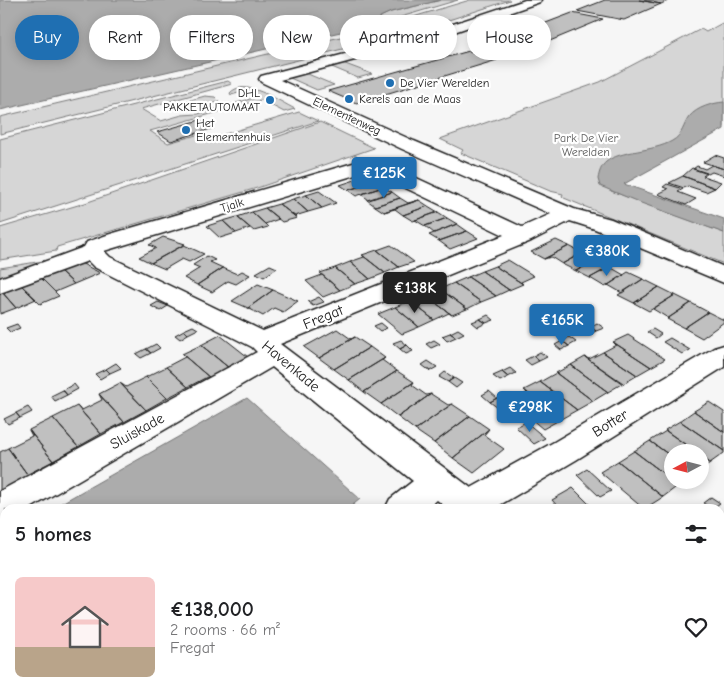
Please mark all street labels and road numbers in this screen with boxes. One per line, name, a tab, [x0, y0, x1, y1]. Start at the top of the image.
street label: Elementenweg	[311, 94, 383, 138]
street label: Tjalk	[219, 195, 246, 215]
street label: Fregat	[300, 301, 346, 333]
street label: Havenkade	[258, 336, 324, 396]
street label: Botter	[589, 405, 631, 441]
street label: Sluiskade	[107, 409, 168, 453]

